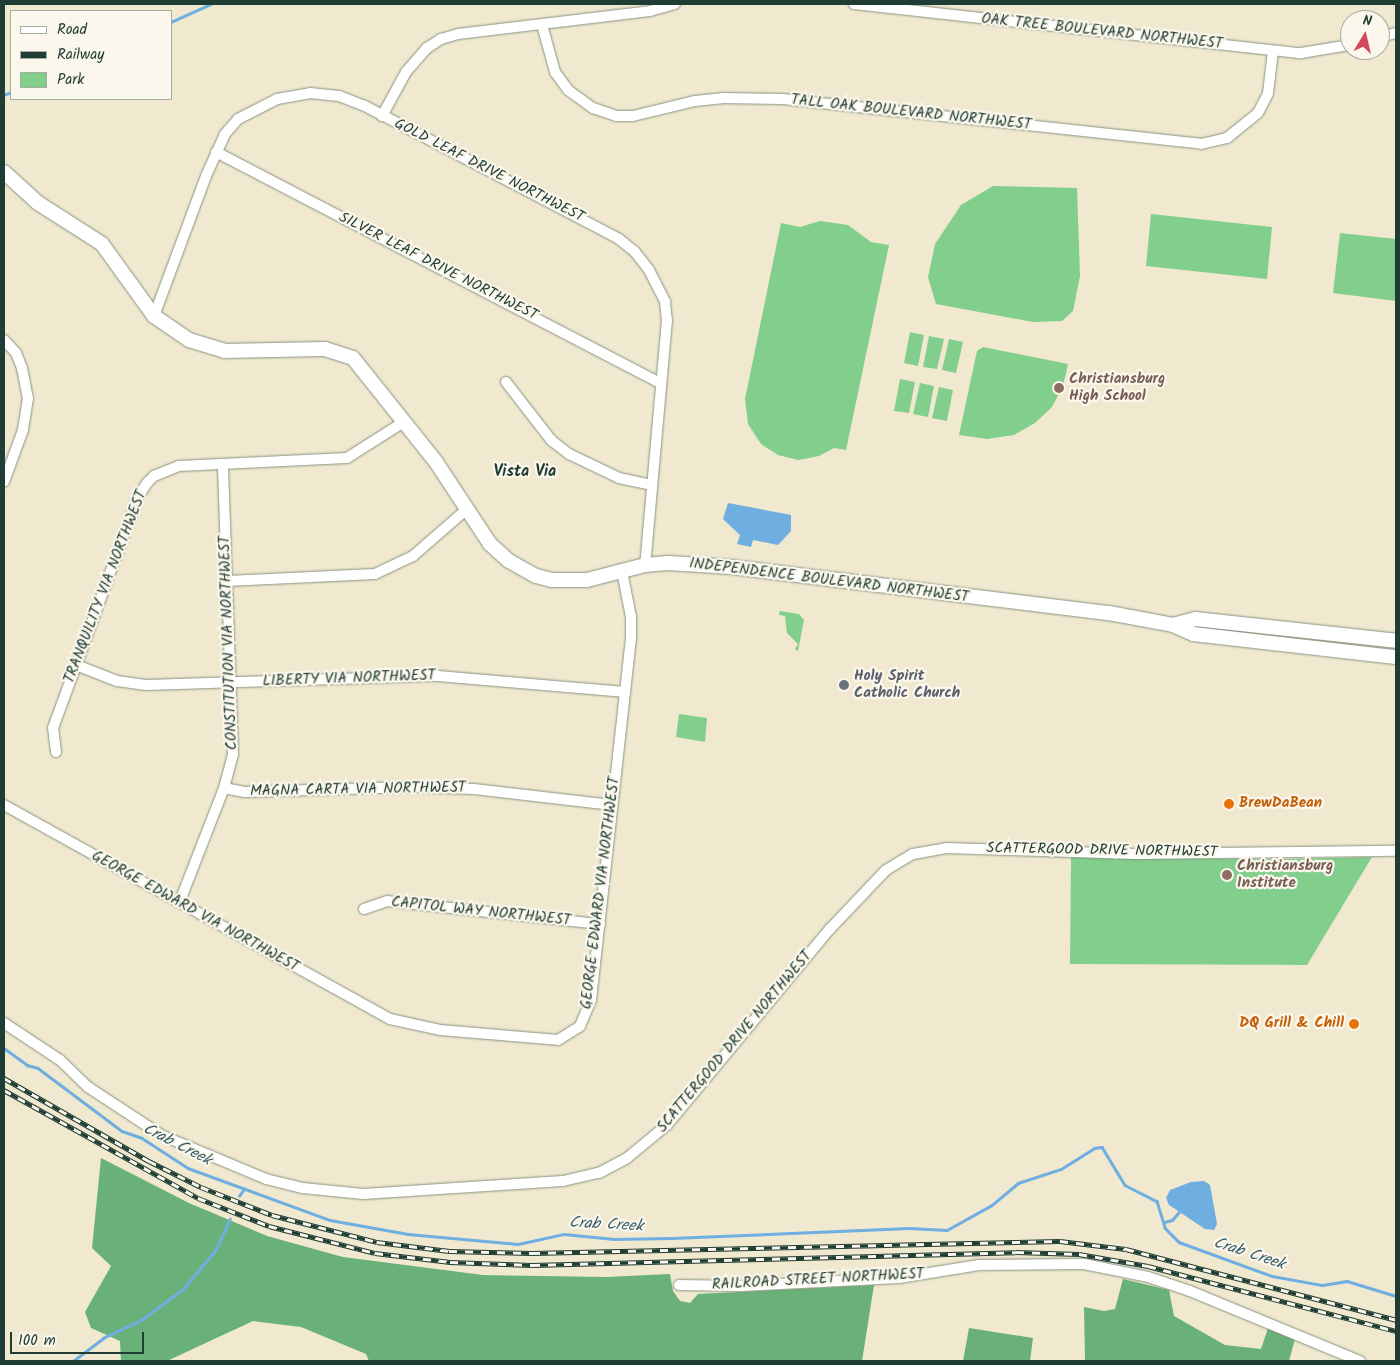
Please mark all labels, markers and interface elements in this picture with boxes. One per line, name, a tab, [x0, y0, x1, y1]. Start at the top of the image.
legend	[10, 10, 172, 100]
street label: OAK TREE BOULEVARD NORTHWEST	[980, 10, 1224, 54]
north arrow	[1340, 10, 1390, 60]
text: N	[1361, 10, 1373, 33]
text: Road	[57, 18, 87, 42]
text: Railway	[57, 43, 104, 67]
text: Park	[57, 68, 84, 92]
street label: TALL OAK BOULEVARD NORTHWEST	[790, 91, 1032, 135]
street label: GOLD LEAF DRIVE NORTHWEST	[391, 115, 587, 227]
street label: SILVER LEAF DRIVE NORTHWEST	[336, 209, 540, 325]
place label: Christiansburg High School	[1069, 370, 1165, 405]
marker: Christiansburg High School	[1053, 382, 1065, 394]
district label: Vista Via	[494, 462, 556, 482]
street label: TRANQUILITY VIA NORTHWEST	[61, 488, 151, 686]
street label: CONSTITUTION VIA NORTHWEST	[216, 536, 242, 750]
street label: INDEPENDENCE BOULEVARD NORTHWEST	[688, 555, 970, 607]
street label: LIBERTY VIA NORTHWEST	[262, 667, 436, 691]
place label: Holy Spirit Catholic Church	[854, 667, 960, 702]
marker: Holy Spirit Catholic Church	[838, 679, 850, 691]
street label: GEORGE EDWARD VIA NORTHWEST	[578, 776, 624, 1010]
street label: MAGNA CARTA VIA NORTHWEST	[250, 779, 466, 801]
place label: BrewDaBean	[1239, 795, 1322, 813]
marker: BrewDaBean	[1223, 798, 1235, 810]
street label: SCATTERGOOD DRIVE NORTHWEST	[986, 840, 1218, 862]
street label: GEORGE EDWARD VIA NORTHWEST	[88, 847, 302, 977]
place label: Christiansburg Institute	[1237, 857, 1333, 892]
marker: Christiansburg Institute	[1221, 869, 1233, 881]
street label: CAPITOL WAY NORTHWEST	[390, 894, 572, 930]
street label: SCATTERGOOD DRIVE NORTHWEST	[654, 948, 816, 1136]
place label: DQ Grill & Chill	[1239, 1015, 1344, 1033]
marker: DQ Grill & Chill	[1348, 1018, 1360, 1030]
water label: Crab Creek	[140, 1120, 214, 1170]
water label: Crab Creek	[569, 1213, 643, 1237]
water label: Crab Creek	[1211, 1233, 1287, 1275]
street label: RAILROAD STREET NORTHWEST	[711, 1265, 925, 1295]
scale bar	[12, 1322, 146, 1354]
text: 100 m	[18, 1329, 56, 1353]

